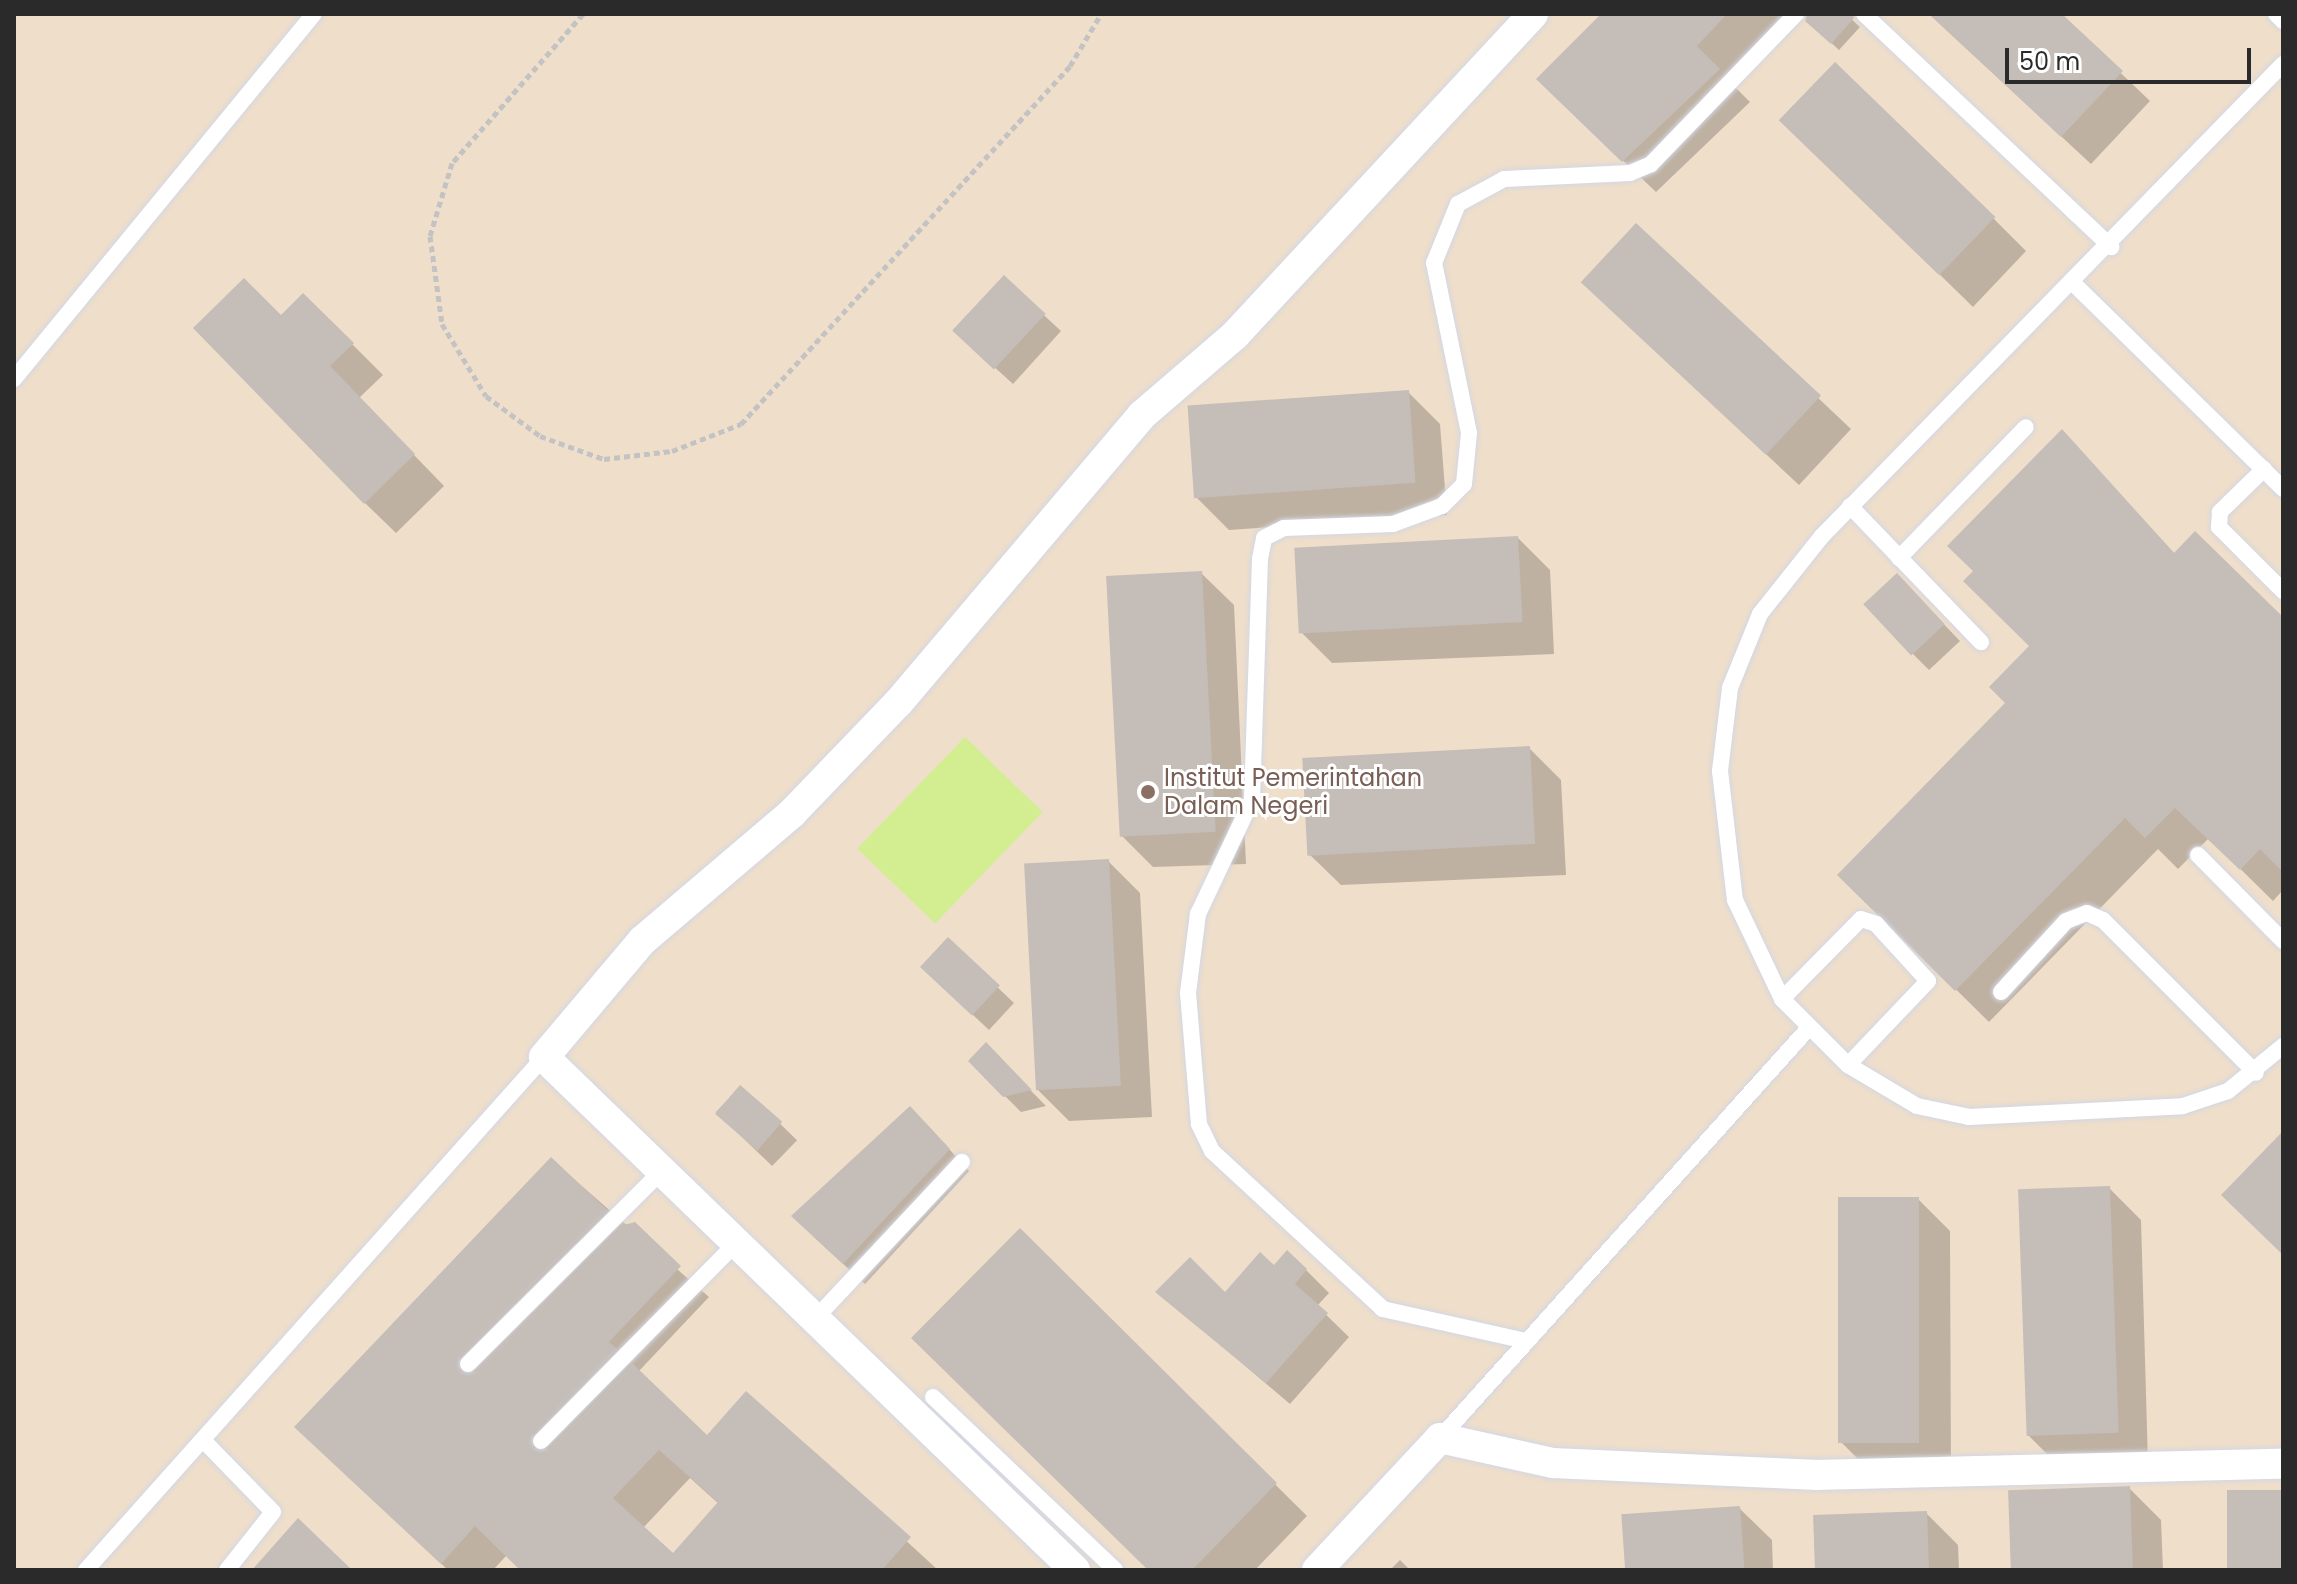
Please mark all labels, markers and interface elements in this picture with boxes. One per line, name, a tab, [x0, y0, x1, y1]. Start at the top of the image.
scale bar	[2009, 32, 2255, 82]
text: 50 m	[2019, 45, 2080, 78]
place label: Institut Pemerintahan Dalam Negeri	[1164, 764, 1422, 820]
marker: Institut Pemerintahan Dalam Negeri	[1139, 783, 1157, 801]

